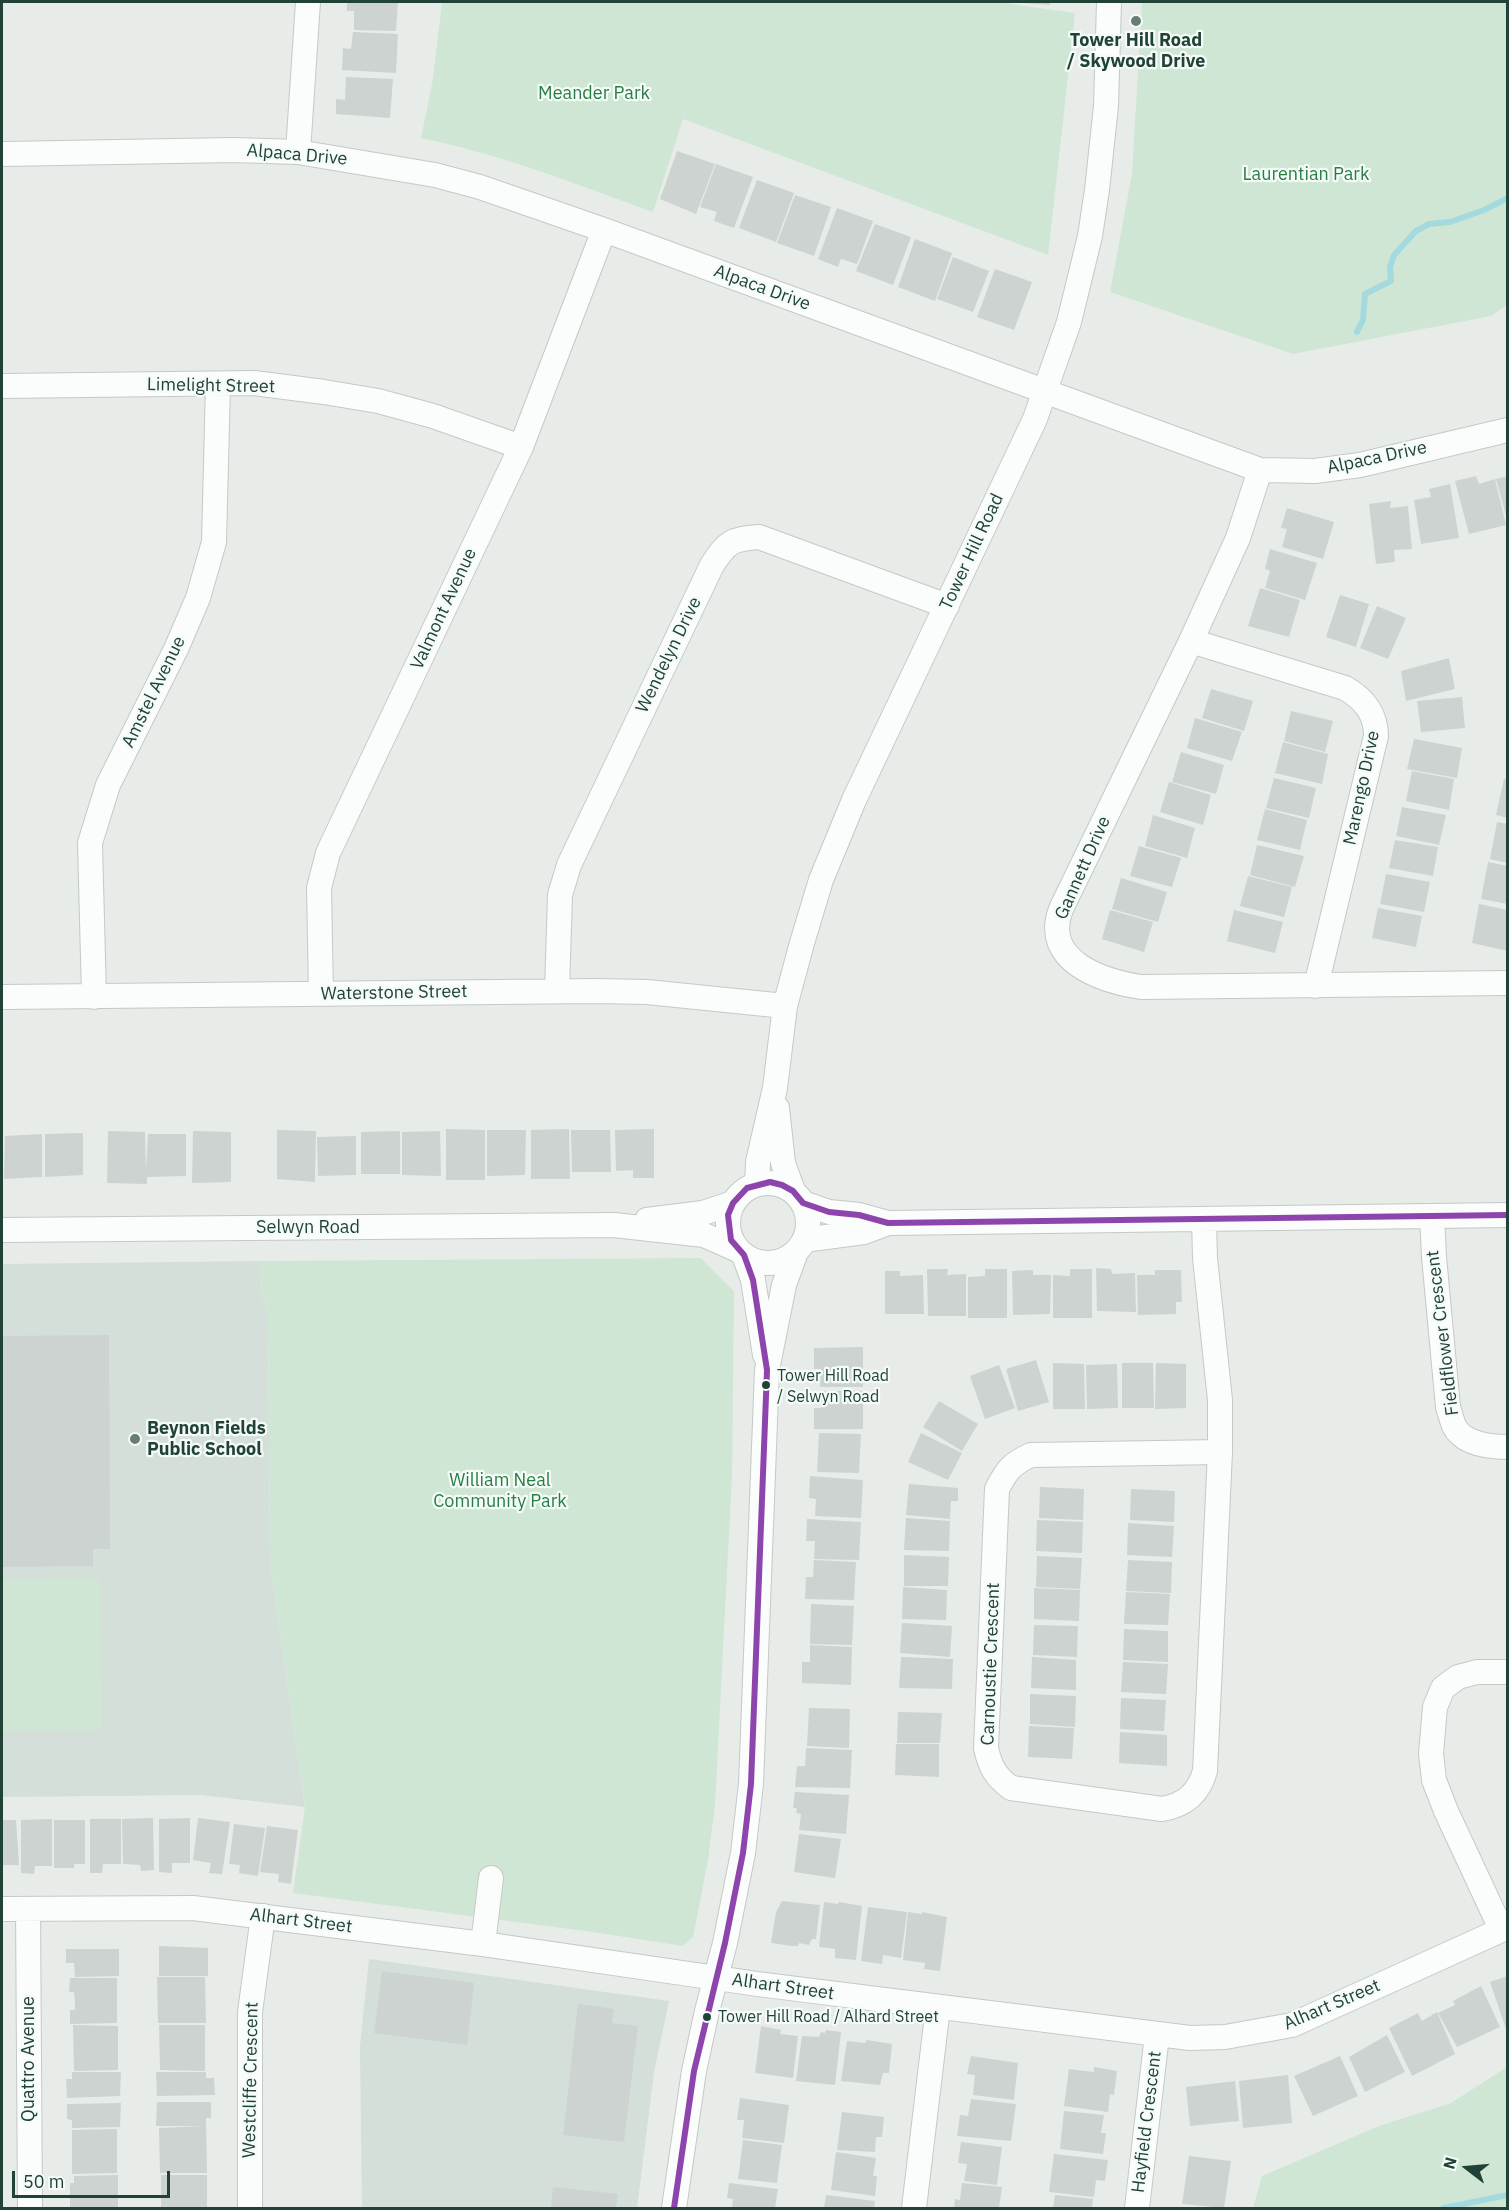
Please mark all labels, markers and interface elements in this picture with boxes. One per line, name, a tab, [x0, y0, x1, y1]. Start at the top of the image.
marker: Tower Hill Road / Skywood Drive	[1129, 14, 1143, 28]
place label: Tower Hill Road / Skywood Drive	[1067, 30, 1205, 72]
park label: Meander Park	[538, 83, 650, 105]
street label: Alpaca Drive	[246, 140, 348, 170]
park label: Laurentian Park	[1243, 164, 1369, 186]
street label: Alpaca Drive	[711, 261, 813, 315]
street label: Limelight Street	[147, 374, 275, 398]
street label: Alpaca Drive	[1325, 437, 1429, 479]
street label: Tower Hill Road	[936, 490, 1008, 614]
street label: Valmont Avenue	[406, 545, 482, 673]
street label: Wendelyn Drive	[632, 594, 706, 716]
street label: Amstel Avenue	[118, 633, 190, 751]
street label: Marengo Drive	[1339, 729, 1385, 847]
street label: Gannett Drive	[1051, 813, 1115, 923]
street label: Waterstone Street	[320, 981, 468, 1005]
street label: Selwyn Road	[256, 1217, 360, 1239]
street label: Fieldflower Crescent	[1422, 1249, 1464, 1417]
place label: Tower Hill Road / Selwyn Road	[777, 1366, 889, 1404]
marker: Tower Hill Road / Selwyn Road	[760, 1379, 772, 1391]
place label: Beynon Fields Public School	[147, 1418, 266, 1460]
marker: Beynon Fields Public School	[128, 1432, 142, 1446]
park label: William Neal Community Park	[433, 1470, 567, 1512]
street label: Carnoustie Crescent	[977, 1582, 1005, 1746]
street label: Alhart Street	[249, 1904, 353, 1938]
street label: Alhart Street	[731, 1969, 835, 2005]
street label: Alhart Street	[1280, 1975, 1384, 2035]
street label: Quattro Avenue	[18, 1996, 40, 2122]
street label: Westcliffe Crescent	[239, 2002, 263, 2158]
place label: Tower Hill Road / Alhard Street	[718, 2007, 939, 2027]
marker: Tower Hill Road / Alhard Street	[701, 2011, 713, 2023]
street label: Hayfield Crescent	[1128, 2050, 1166, 2194]
north arrow	[1437, 2138, 1497, 2198]
text: N	[1438, 2155, 1461, 2171]
scale bar	[15, 2159, 172, 2197]
text: 50 m	[23, 2170, 65, 2193]

